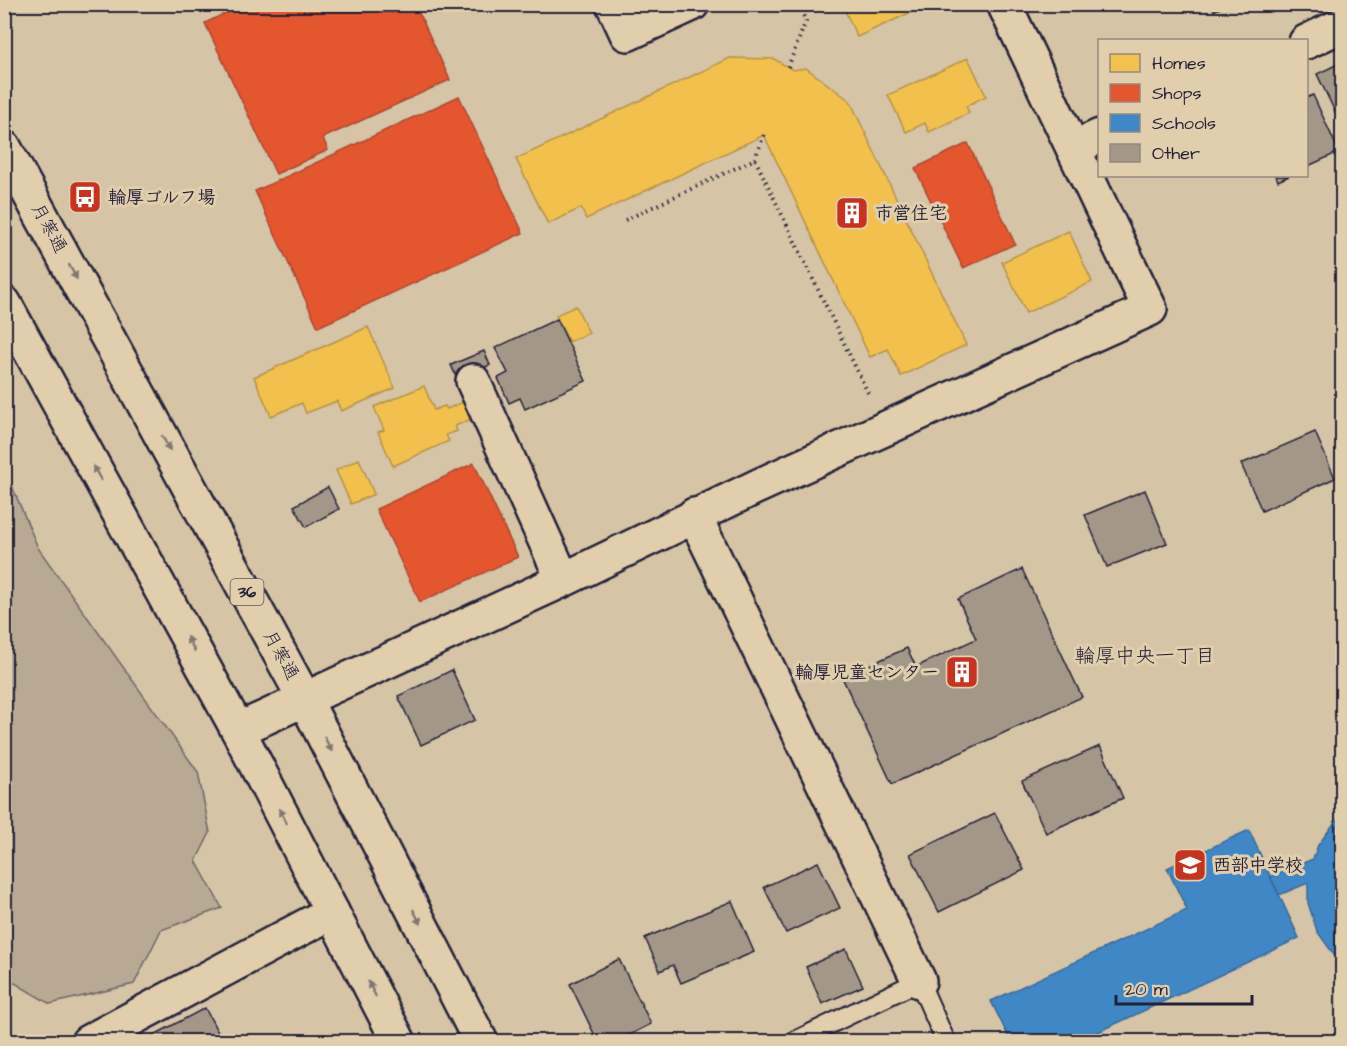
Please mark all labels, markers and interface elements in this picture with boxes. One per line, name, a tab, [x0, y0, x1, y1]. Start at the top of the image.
legend	[1098, 39, 1308, 177]
text: Homes	[1152, 51, 1206, 76]
text: Shops	[1152, 81, 1202, 106]
text: Schools	[1152, 111, 1216, 136]
text: Other	[1152, 141, 1200, 166]
bus stop icon: 輪厚ゴルフ場	[67, 179, 103, 215]
place label: 輪厚ゴルフ場	[108, 185, 215, 210]
building icon: 市営住宅	[834, 195, 870, 231]
street label: 月寒通	[25, 198, 73, 258]
place label: 市営住宅	[875, 201, 947, 226]
one-way arrow	[68, 264, 78, 281]
one-way arrow	[161, 435, 171, 452]
one-way arrow	[92, 465, 102, 482]
road number: 36	[230, 579, 264, 605]
street label: 月寒通	[257, 625, 305, 685]
one-way arrow	[186, 635, 196, 652]
district label: 輪厚中央一丁目	[1075, 642, 1215, 670]
building icon: 輪厚児童センター	[944, 654, 980, 690]
place label: 輪厚児童センター	[795, 660, 939, 685]
one-way arrow	[323, 736, 333, 753]
one-way arrow	[278, 807, 288, 824]
school or university icon: 西部中学校	[1172, 847, 1208, 883]
place label: 西部中学校	[1213, 853, 1303, 878]
one-way arrow	[413, 909, 422, 926]
scale bar	[1116, 968, 1252, 1006]
text: 20 m	[1125, 977, 1168, 1002]
one-way arrow	[367, 981, 377, 998]

